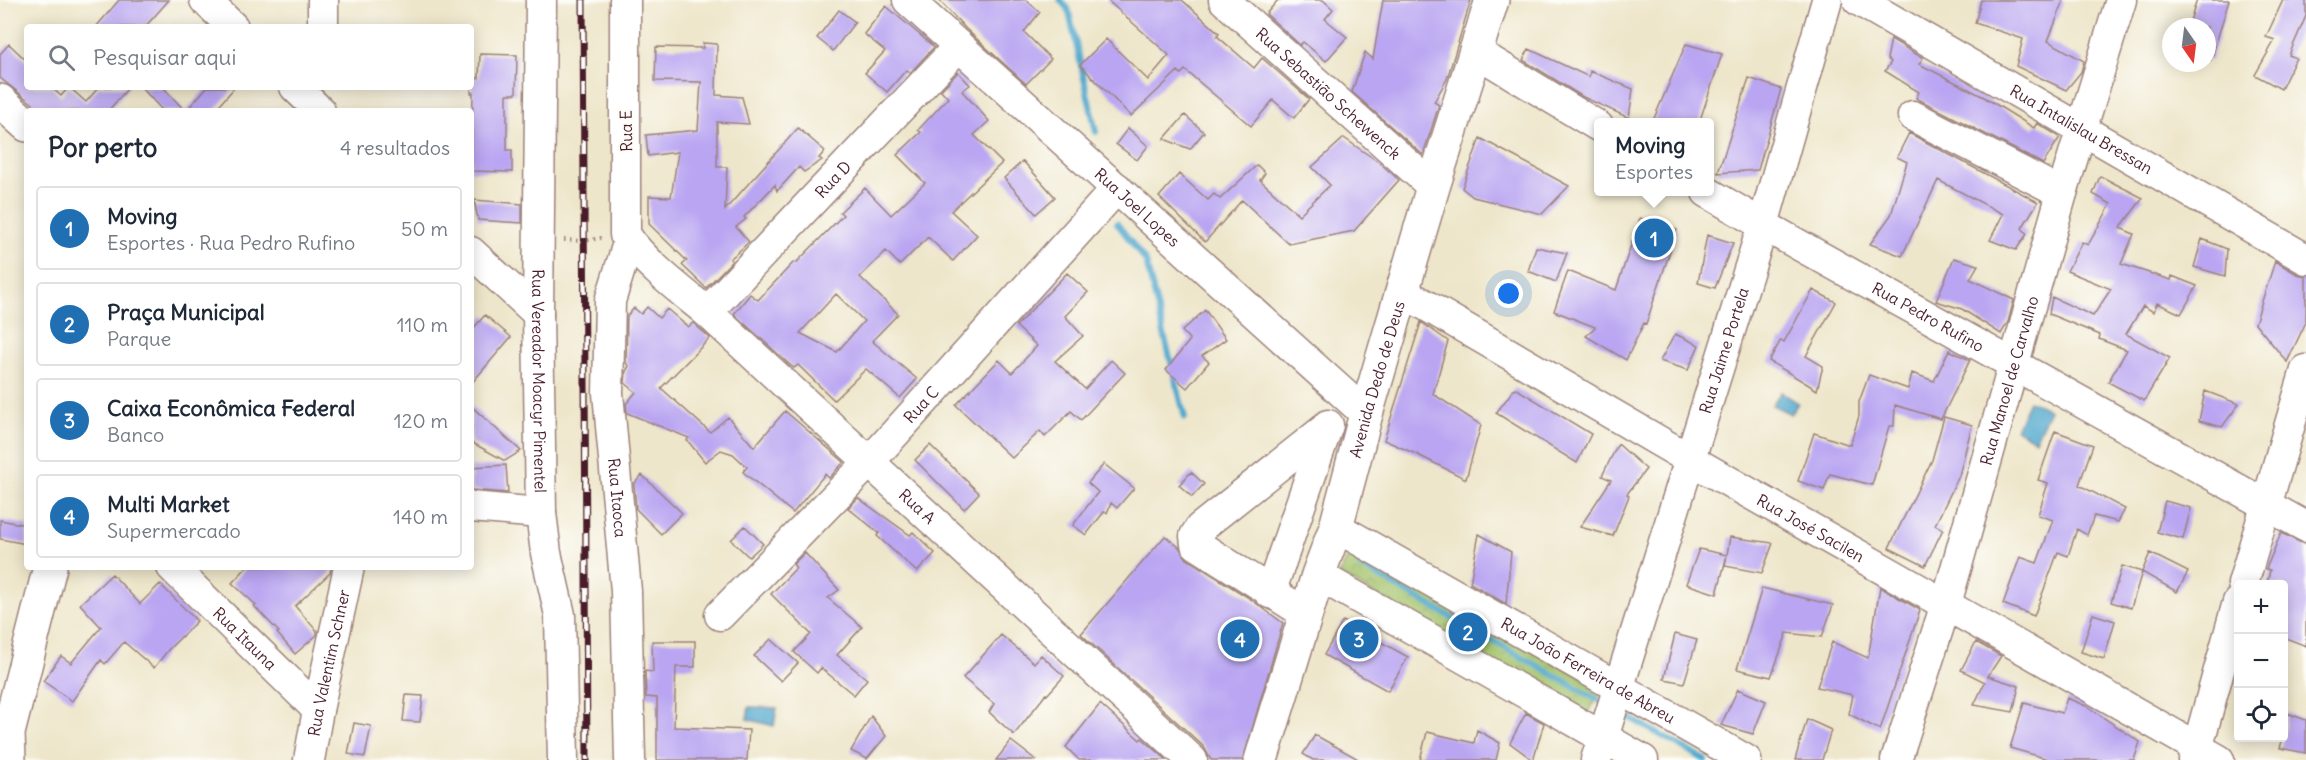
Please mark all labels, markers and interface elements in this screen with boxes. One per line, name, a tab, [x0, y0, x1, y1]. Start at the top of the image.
north arrow	[2162, 18, 2216, 72]
street label: Rua Sebastião Schewenck	[1252, 23, 1405, 163]
search box	[24, 24, 474, 90]
icon: search	[45, 41, 78, 74]
text: Pesquisar aqui	[93, 43, 236, 71]
street label: Rua Intalislau Bressan	[2007, 80, 2156, 178]
street label: Rua E	[616, 110, 636, 152]
popup	[1594, 118, 1714, 196]
text: Por perto	[48, 131, 157, 164]
text: Moving	[1615, 131, 1686, 159]
text: 4 resultados	[340, 135, 450, 160]
street label: Rua D	[811, 156, 855, 202]
text: Esportes	[1615, 159, 1693, 184]
street label: Rua Joel Lopes	[1090, 164, 1184, 251]
text: Moving	[107, 202, 178, 230]
text: 1	[66, 216, 73, 241]
text: 50 m	[401, 216, 448, 241]
pin: 1	[1634, 216, 1674, 260]
text: Esportes · Rua Pedro Rufino	[107, 230, 355, 255]
street label: Rua Vereador Moacyr Pimentel	[528, 269, 551, 493]
street label: Rua Pedro Rufino	[1869, 278, 1988, 356]
your location	[1494, 279, 1523, 308]
street label: Rua Jaime Portela	[1695, 285, 1753, 416]
street label: Rua Manoel de Carvalho	[1976, 294, 2042, 468]
text: Praça Municipal	[107, 298, 265, 326]
street label: Avenida Dedo de Deus	[1345, 299, 1409, 460]
text: 2	[64, 312, 75, 337]
text: 110 m	[397, 312, 448, 337]
text: Parque	[107, 326, 171, 351]
street label: Rua C	[899, 382, 943, 427]
text: Caixa Econômica Federal	[107, 394, 355, 422]
text: 3	[64, 408, 75, 433]
text: 120 m	[394, 408, 448, 433]
text: Banco	[107, 422, 164, 447]
street label: Rua Itaoca	[604, 457, 631, 538]
street label: Rua A	[895, 484, 940, 528]
text: Multi Market	[107, 490, 230, 518]
street label: Rua José Sacilen	[1753, 490, 1868, 566]
text: 4	[64, 504, 75, 529]
text: 140 m	[393, 504, 448, 529]
text: Supermercado	[107, 518, 241, 543]
map controls	[2234, 580, 2288, 742]
button: +	[2234, 580, 2288, 634]
street label: Rua Valentim Schner	[303, 587, 354, 738]
street label: Rua Itauna	[209, 603, 281, 674]
pin: 2	[1448, 610, 1488, 654]
street label: Rua João Ferreira de Abreu	[1497, 613, 1679, 728]
pin: 4	[1220, 616, 1260, 662]
pin: 3	[1340, 616, 1378, 662]
button: −	[2234, 634, 2288, 688]
button: locate	[2234, 688, 2288, 742]

